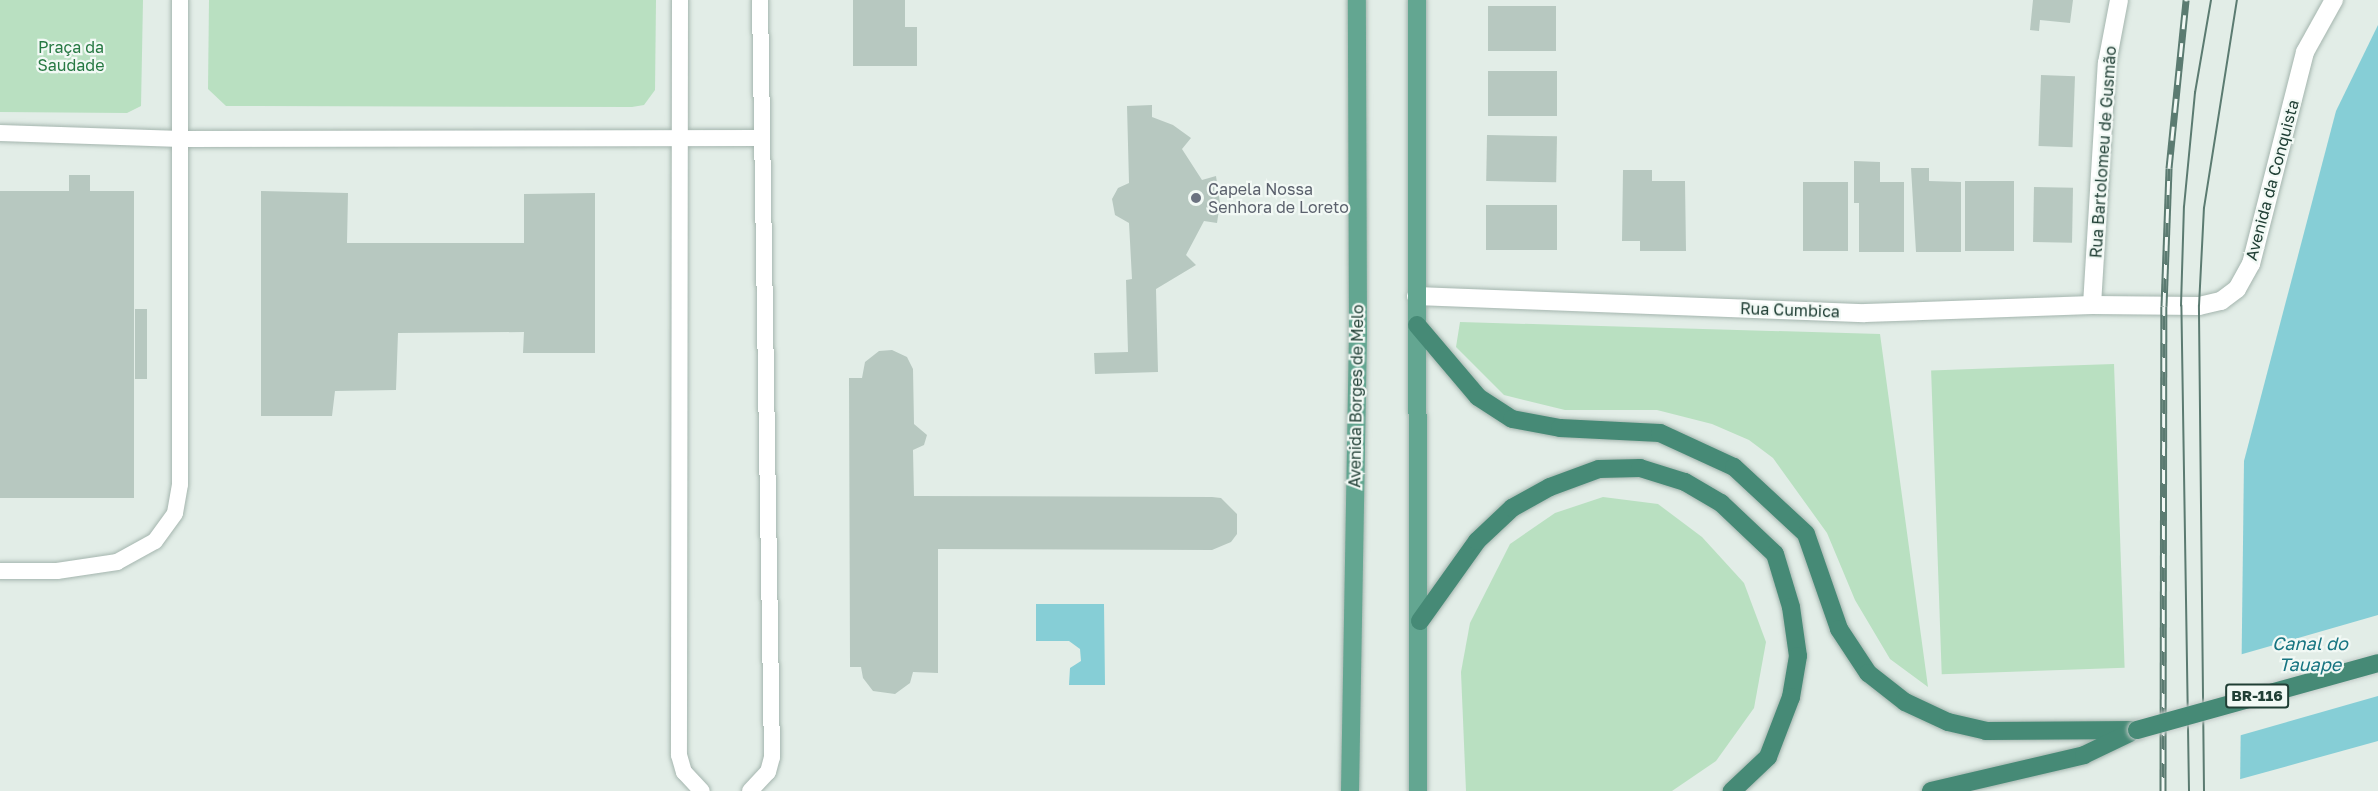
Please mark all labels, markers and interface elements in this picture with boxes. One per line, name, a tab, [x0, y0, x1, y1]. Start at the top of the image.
park label: Praça da Saudade	[38, 37, 104, 75]
street label: Rua Bartolomeu de Gusmão	[2086, 45, 2120, 259]
street label: Avenida da Conquista	[2241, 98, 2303, 262]
place label: Capela Nossa Senhora de Loreto	[1208, 179, 1349, 217]
marker: Capela Nossa Senhora de Loreto	[1189, 191, 1203, 205]
street label: Rua Cumbica	[1740, 299, 1840, 321]
street label: Avenida Borges de Melo	[1345, 304, 1367, 488]
water label: Canal do Tauape	[2272, 633, 2348, 676]
road number: BR-116	[2224, 684, 2290, 708]

